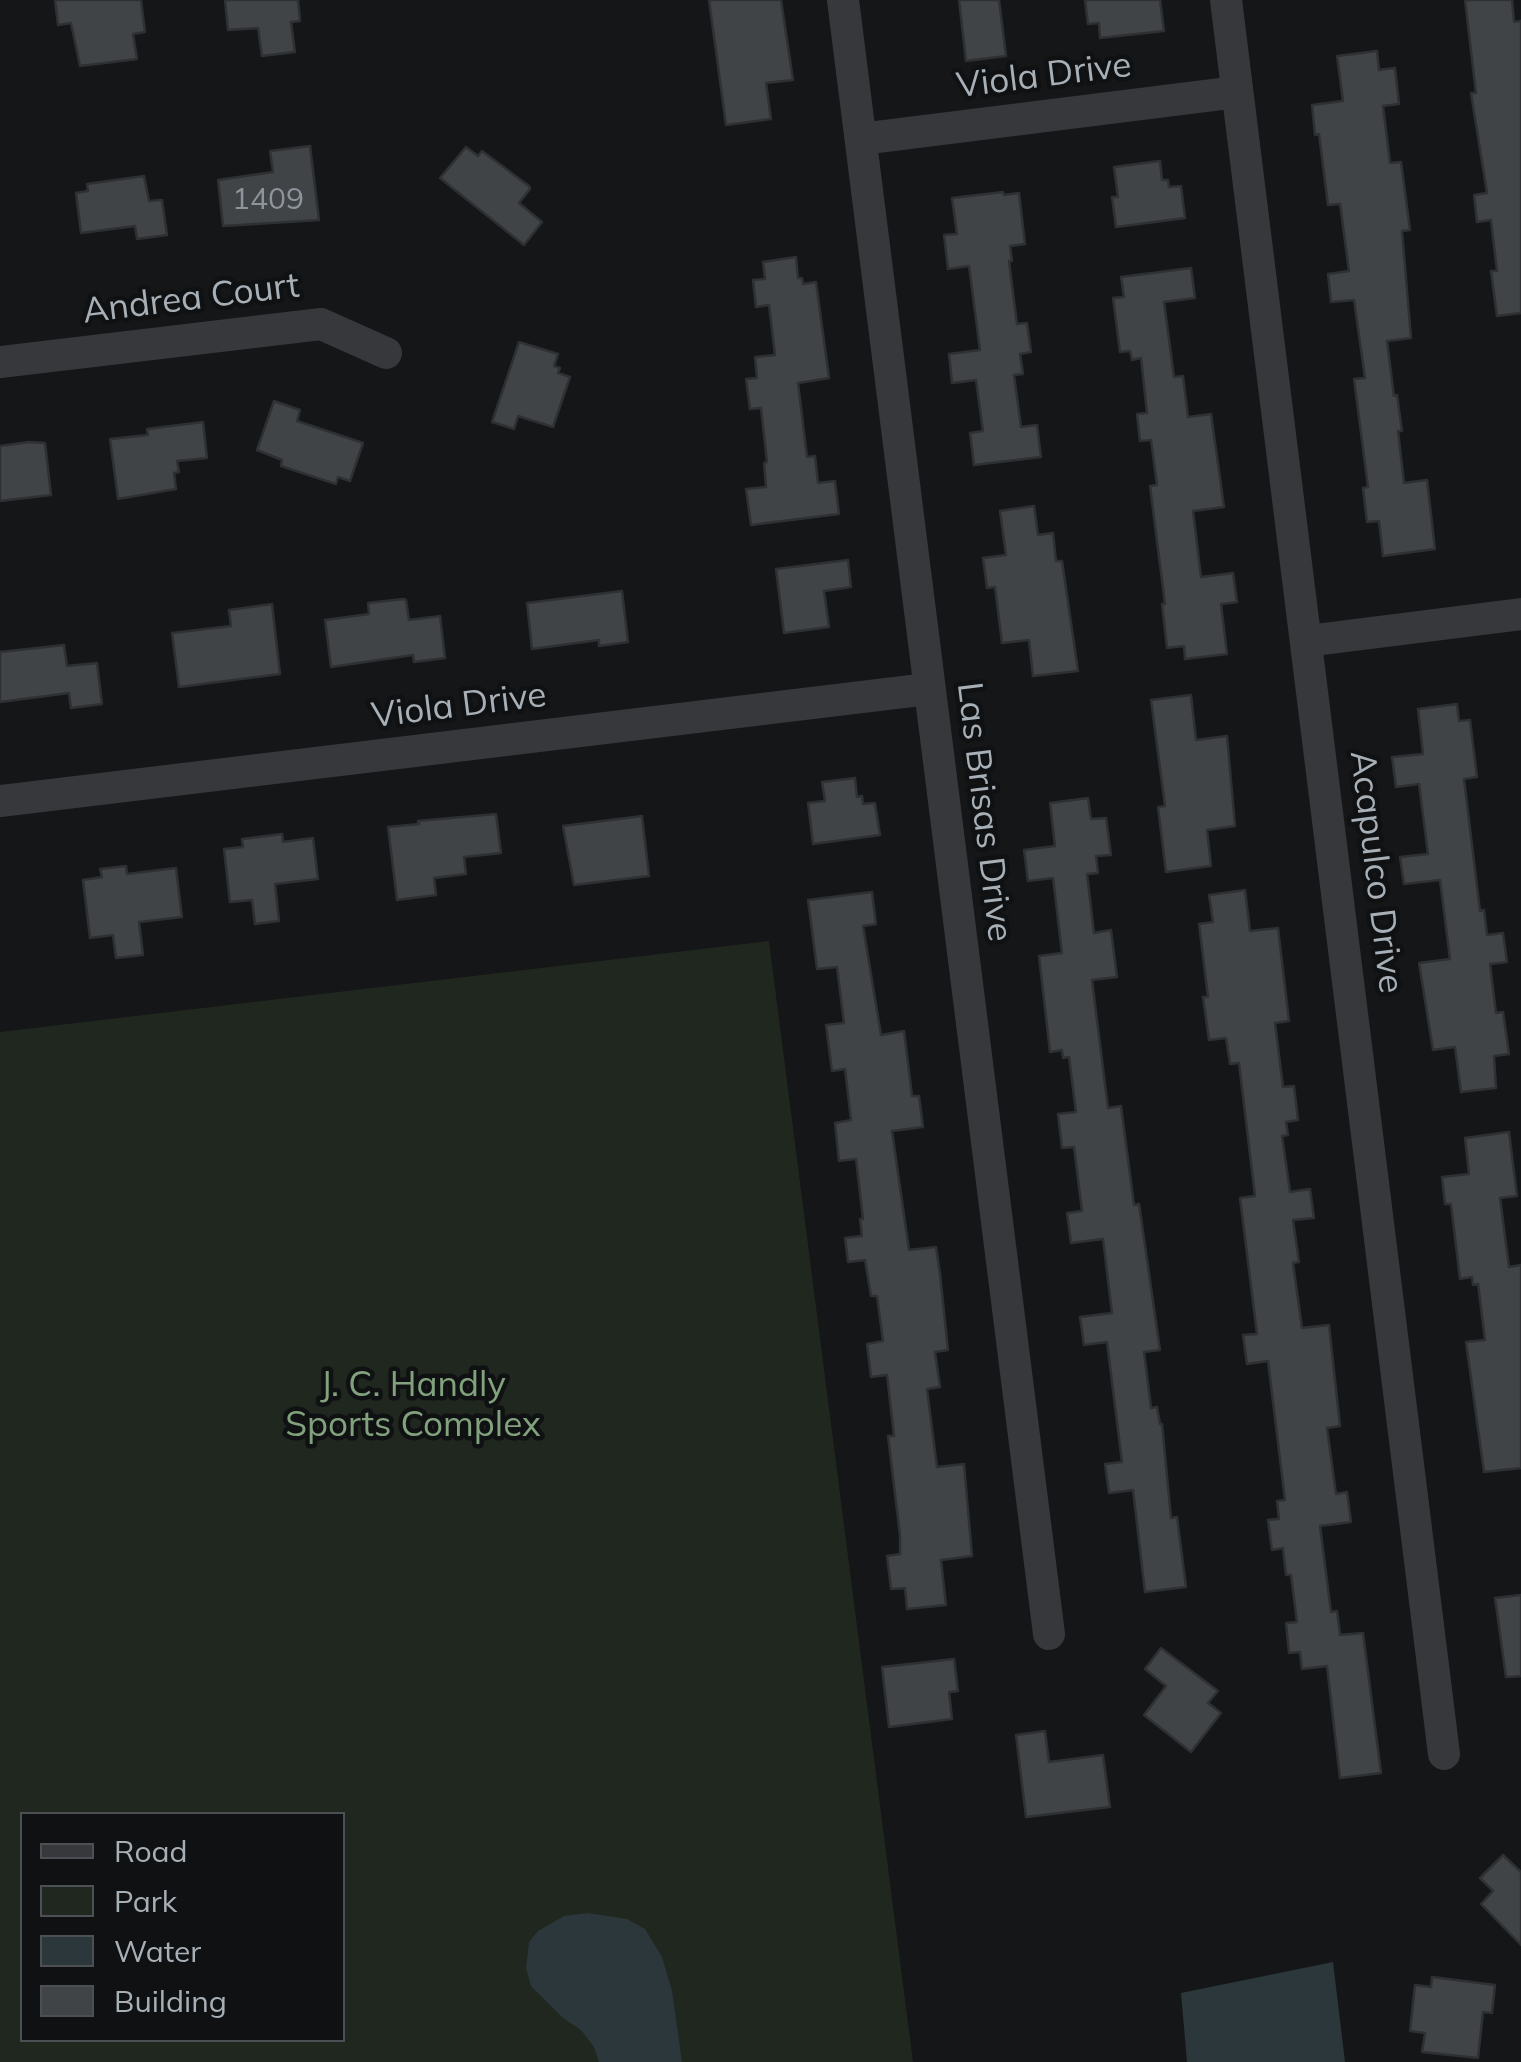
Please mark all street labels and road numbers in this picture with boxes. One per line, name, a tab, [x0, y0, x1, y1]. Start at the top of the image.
street label: Viola Drive	[954, 44, 1134, 108]
street label: Andrea Court	[80, 265, 302, 333]
street label: Viola Drive	[369, 674, 549, 738]
street label: Las Brisas Drive	[947, 680, 1021, 944]
street label: Acapulco Drive	[1340, 748, 1412, 996]

